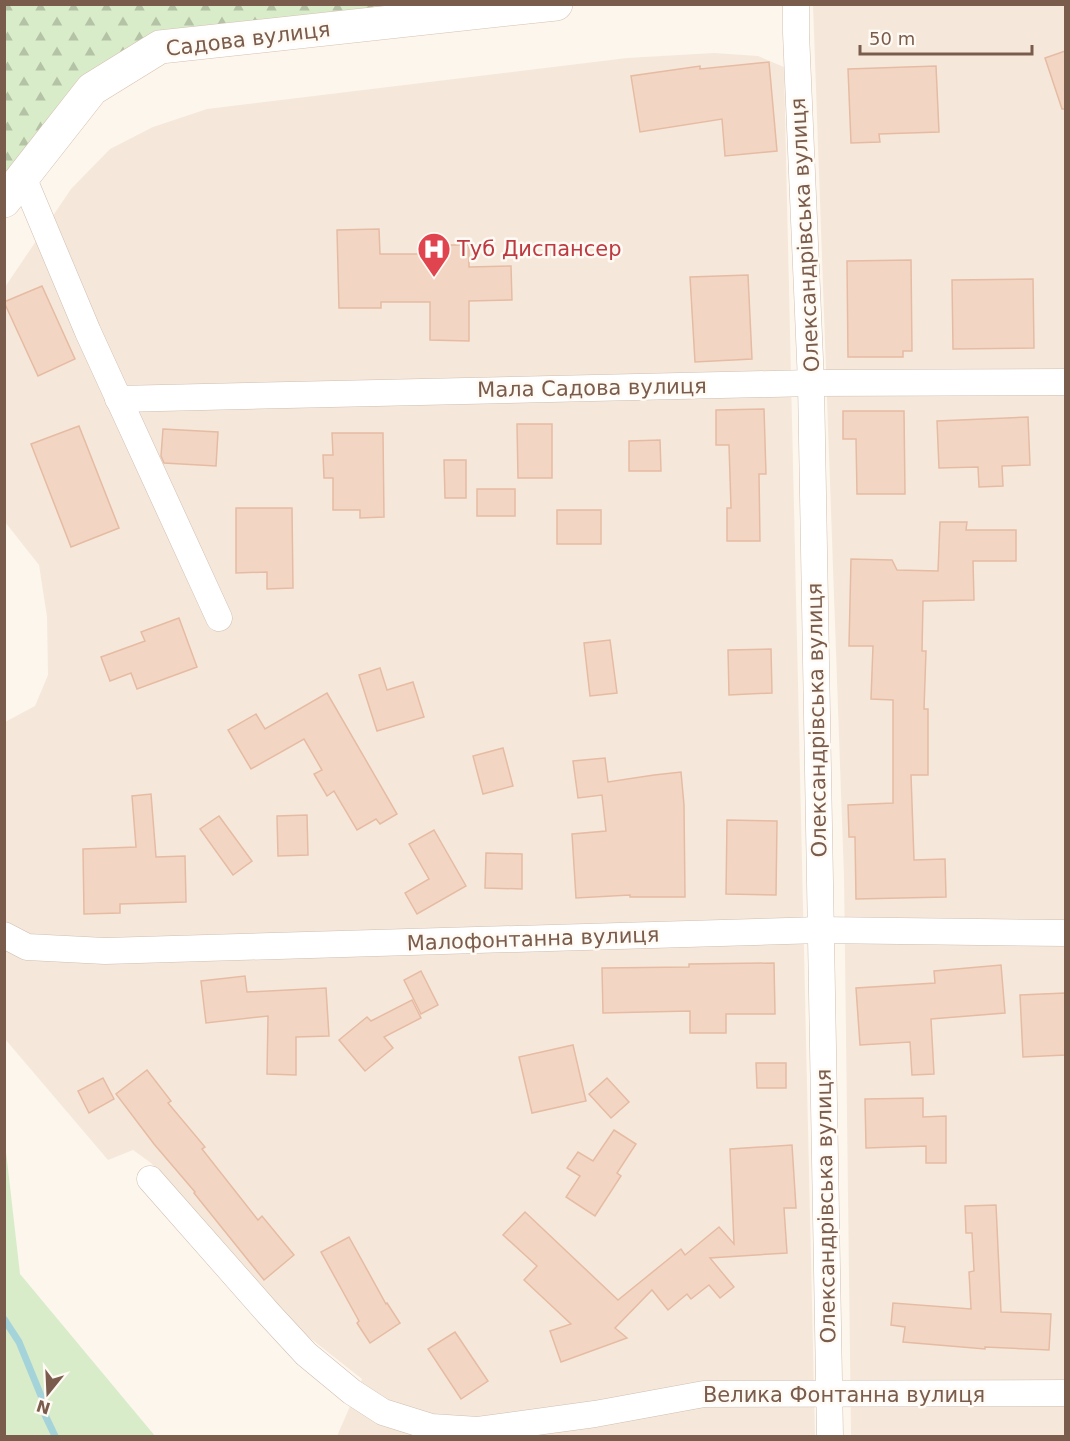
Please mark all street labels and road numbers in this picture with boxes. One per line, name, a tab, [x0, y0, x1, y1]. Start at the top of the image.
street label: Садова вулиця	[164, 17, 332, 61]
street label: Олександрівська вулиця	[786, 97, 824, 373]
street label: Мала Садова вулиця	[477, 374, 707, 402]
street label: Олександрівська вулиця	[803, 582, 831, 858]
street label: Малофонтанна вулиця	[406, 923, 660, 955]
street label: Олександрівська вулиця	[812, 1068, 840, 1344]
street label: Велика Фонтанна вулиця	[703, 1383, 985, 1407]

